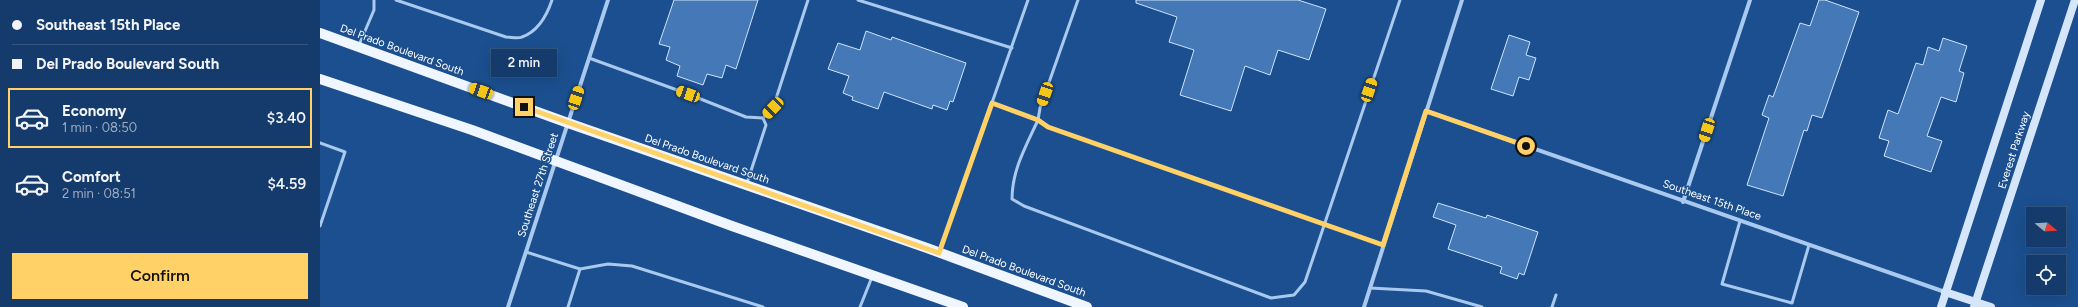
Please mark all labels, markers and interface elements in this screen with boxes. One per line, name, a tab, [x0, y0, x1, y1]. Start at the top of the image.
text: Southeast 15th Place	[36, 16, 180, 34]
street label: Del Prado Boulevard South	[338, 21, 466, 79]
callout: 2 min	[491, 49, 557, 77]
text: Del Prado Boulevard South	[36, 55, 219, 73]
text: 2 min	[508, 55, 540, 70]
car	[1359, 77, 1379, 103]
car	[468, 81, 494, 101]
car	[1035, 81, 1055, 107]
car	[675, 84, 701, 104]
car	[567, 85, 585, 111]
car	[760, 95, 786, 121]
route end	[515, 98, 533, 116]
icon: car	[14, 100, 50, 136]
text: Economy	[62, 102, 127, 120]
text: $3.40	[267, 109, 306, 127]
street label: Everest Parkway	[1995, 109, 2033, 190]
car	[1698, 117, 1716, 143]
text: 1 min · 08:50	[62, 120, 137, 135]
street label: Southeast 27th Street	[515, 131, 561, 239]
street label: Del Prado Boulevard South	[643, 132, 771, 186]
route start	[1517, 137, 1535, 155]
icon: car	[14, 166, 50, 202]
text: Comfort	[62, 168, 121, 186]
text: $4.59	[267, 175, 306, 193]
street label: Southeast 15th Place	[1661, 177, 1763, 223]
text: 2 min · 08:51	[62, 186, 136, 201]
north arrow	[2026, 207, 2066, 247]
map controls	[2026, 207, 2066, 295]
street label: Del Prado Boulevard South	[960, 242, 1088, 300]
button: Confirm	[12, 253, 308, 299]
button: locate	[2026, 255, 2066, 295]

